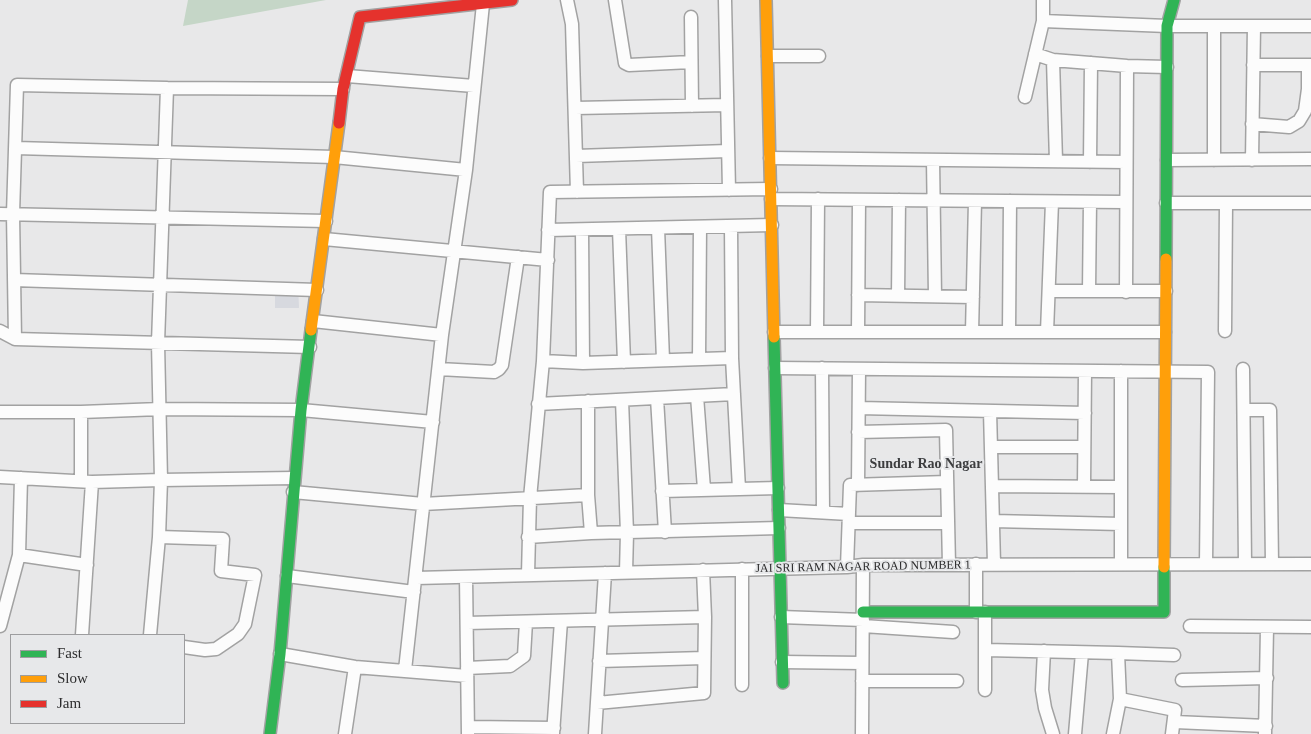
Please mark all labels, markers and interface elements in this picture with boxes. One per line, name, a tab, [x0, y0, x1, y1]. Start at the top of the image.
district label: Sundar Rao Nagar	[870, 456, 982, 472]
street label: JAI SRI RAM NAGAR ROAD NUMBER 1	[755, 558, 971, 576]
legend	[10, 634, 185, 724]
text: Fast	[57, 645, 82, 661]
text: Slow	[57, 670, 88, 686]
text: Jam	[57, 695, 81, 711]

